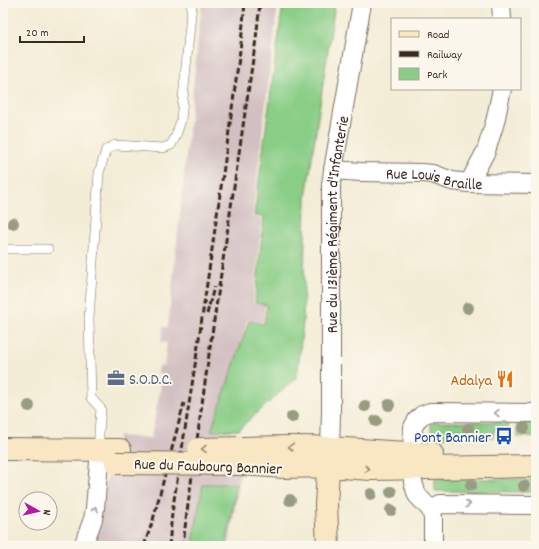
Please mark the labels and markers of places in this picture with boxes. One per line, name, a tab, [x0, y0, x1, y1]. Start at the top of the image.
office icon: S.O.D.C.	[106, 368, 126, 388]
place label: S.O.D.C.	[129, 369, 172, 392]
restaurant icon: Adalya	[495, 369, 515, 389]
place label: Adalya	[450, 370, 492, 393]
bus stop icon: Pont Bannier	[494, 426, 514, 446]
place label: Pont Bannier	[414, 427, 491, 450]

